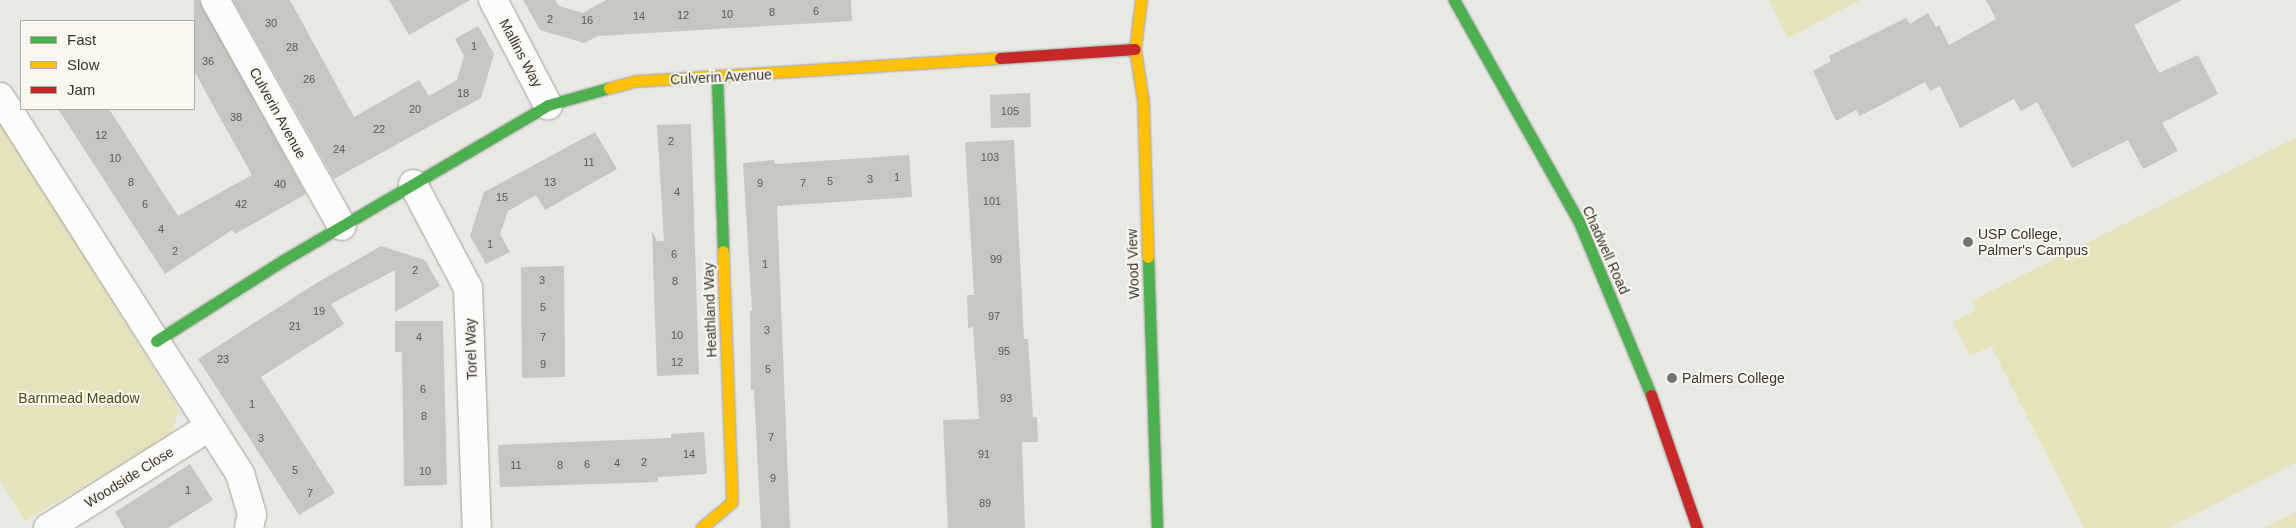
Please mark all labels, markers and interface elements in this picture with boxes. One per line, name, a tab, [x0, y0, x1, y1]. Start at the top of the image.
house number: 6	[813, 4, 819, 18]
house number: 8	[769, 5, 775, 19]
house number: 10	[721, 7, 733, 21]
house number: 12	[677, 8, 689, 22]
house number: 14	[633, 9, 645, 23]
house number: 2	[547, 12, 553, 26]
house number: 16	[581, 13, 593, 27]
house number: 30	[265, 16, 277, 30]
street label: Mallins Way	[496, 16, 546, 90]
legend	[20, 20, 195, 110]
text: Fast	[67, 31, 96, 48]
house number: 1	[471, 39, 477, 53]
house number: 28	[286, 40, 298, 54]
house number: 36	[202, 54, 214, 68]
text: Slow	[67, 56, 100, 73]
street label: Culverin Avenue	[246, 64, 310, 162]
street label: Culverin Avenue	[669, 66, 773, 88]
house number: 26	[303, 72, 315, 86]
text: Jam	[67, 81, 95, 98]
house number: 18	[457, 86, 469, 100]
house number: 20	[409, 102, 421, 116]
house number: 105	[1001, 104, 1019, 118]
house number: 38	[230, 110, 242, 124]
house number: 22	[373, 122, 385, 136]
house number: 12	[95, 128, 107, 142]
house number: 2	[668, 134, 674, 148]
house number: 24	[333, 142, 345, 156]
house number: 103	[981, 150, 999, 164]
house number: 10	[109, 151, 121, 165]
house number: 11	[583, 155, 595, 169]
house number: 1	[894, 170, 900, 184]
house number: 3	[867, 172, 873, 186]
house number: 5	[827, 174, 833, 188]
house number: 8	[128, 175, 134, 189]
house number: 13	[544, 175, 556, 189]
house number: 9	[757, 176, 763, 190]
house number: 7	[800, 176, 806, 190]
house number: 40	[274, 177, 286, 191]
house number: 4	[674, 185, 680, 199]
house number: 15	[496, 190, 508, 204]
house number: 101	[983, 194, 1001, 208]
house number: 6	[142, 197, 148, 211]
house number: 42	[235, 197, 247, 211]
street label: Chadwell Road	[1579, 203, 1633, 297]
house number: 4	[158, 222, 164, 236]
place label: USP College, Palmer's Campus	[1978, 226, 2088, 258]
street label: Wood View	[1123, 229, 1143, 299]
marker: USP College, Palmer's Campus	[1962, 236, 1974, 248]
house number: 1	[487, 237, 493, 251]
house number: 2	[172, 244, 178, 258]
house number: 6	[671, 247, 677, 261]
house number: 99	[990, 252, 1002, 266]
house number: 1	[762, 257, 768, 271]
street label: Heathland Way	[700, 262, 720, 358]
house number: 2	[412, 263, 418, 277]
house number: 3	[539, 273, 545, 287]
house number: 8	[672, 274, 678, 288]
house number: 5	[540, 300, 546, 314]
house number: 19	[313, 304, 325, 318]
house number: 97	[988, 309, 1000, 323]
street label: Torel Way	[462, 318, 480, 380]
house number: 21	[289, 319, 301, 333]
house number: 3	[764, 323, 770, 337]
house number: 10	[671, 328, 683, 342]
house number: 4	[416, 330, 422, 344]
house number: 7	[540, 330, 546, 344]
house number: 95	[998, 344, 1010, 358]
house number: 23	[217, 352, 229, 366]
house number: 12	[671, 355, 683, 369]
house number: 9	[540, 357, 546, 371]
house number: 5	[765, 362, 771, 376]
place label: Palmers College	[1682, 370, 1785, 386]
marker: Palmers College	[1666, 372, 1678, 384]
house number: 6	[420, 382, 426, 396]
park label: Barnmead Meadow	[18, 390, 140, 406]
house number: 93	[1000, 391, 1012, 405]
house number: 1	[249, 397, 255, 411]
house number: 8	[421, 409, 427, 423]
house number: 7	[768, 430, 774, 444]
house number: 3	[258, 431, 264, 445]
street label: Woodside Close	[81, 443, 177, 511]
house number: 14	[683, 447, 695, 461]
house number: 91	[978, 447, 990, 461]
house number: 2	[641, 455, 647, 469]
house number: 4	[614, 456, 620, 470]
house number: 6	[584, 457, 590, 471]
house number: 11	[510, 458, 522, 472]
house number: 8	[557, 458, 563, 472]
house number: 5	[292, 463, 298, 477]
house number: 10	[419, 464, 431, 478]
house number: 9	[770, 471, 776, 485]
house number: 1	[185, 483, 191, 497]
house number: 7	[307, 486, 313, 500]
house number: 89	[979, 496, 991, 510]

